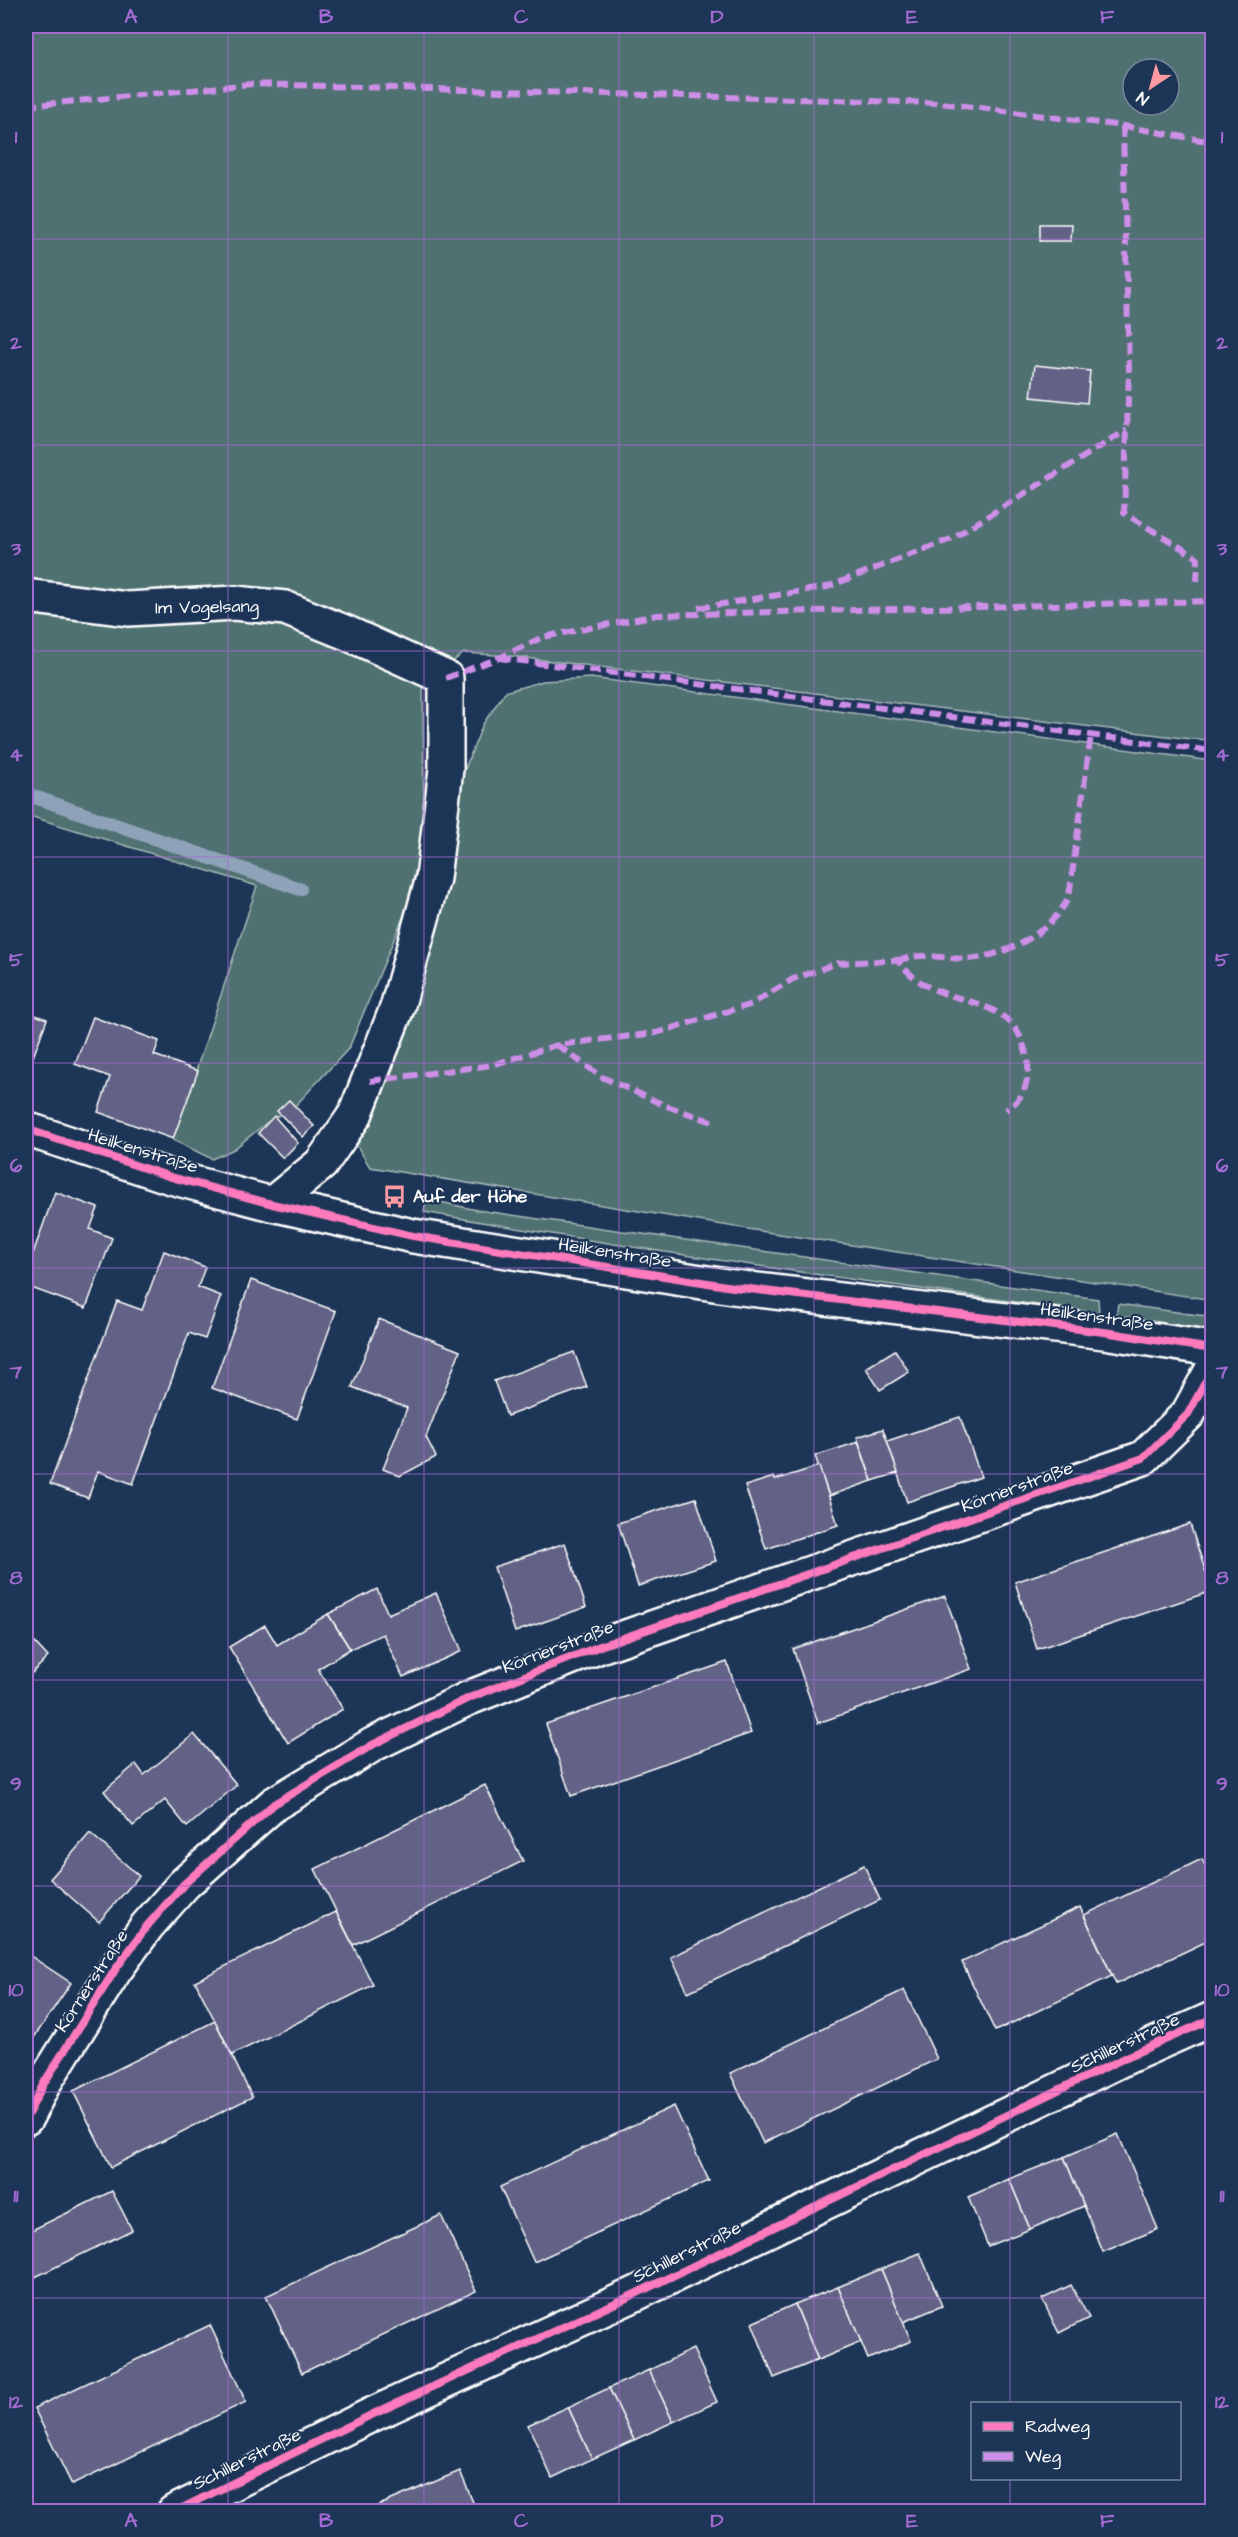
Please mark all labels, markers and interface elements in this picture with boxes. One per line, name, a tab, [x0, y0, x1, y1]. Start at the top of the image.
text: A	[125, 3, 138, 31]
text: B	[319, 3, 334, 31]
text: C	[514, 3, 529, 31]
text: D	[711, 3, 724, 31]
text: E	[906, 3, 918, 31]
text: F	[1100, 3, 1115, 31]
north arrow	[1121, 57, 1181, 117]
text: N	[1132, 86, 1153, 110]
text: 1	[15, 123, 18, 151]
text: 1	[1221, 123, 1224, 151]
text: 2	[9, 329, 22, 357]
text: 2	[1215, 329, 1228, 357]
text: 3	[10, 535, 22, 563]
text: 3	[1216, 535, 1228, 563]
street label: Im Vogelsang	[155, 594, 259, 621]
text: 4	[9, 741, 23, 769]
text: 4	[1215, 741, 1229, 769]
text: 5	[9, 946, 24, 974]
text: 5	[1215, 946, 1230, 974]
street label: Heilkenstraße	[85, 1122, 201, 1180]
text: 6	[10, 1152, 23, 1180]
text: 6	[1216, 1152, 1229, 1180]
bus stop icon: Auf der Höhe	[382, 1183, 408, 1209]
place label: Auf der Höhe	[413, 1184, 528, 1209]
street label: Heilkenstraße	[557, 1232, 673, 1274]
street label: Heilkenstraße	[1039, 1297, 1155, 1337]
text: 7	[9, 1358, 23, 1386]
text: 7	[1215, 1358, 1229, 1386]
street label: Körnerstraße	[957, 1455, 1077, 1519]
text: 8	[10, 1564, 23, 1592]
text: 8	[1216, 1564, 1229, 1592]
street label: Körnerstraße	[499, 1614, 618, 1680]
text: 9	[10, 1770, 22, 1798]
text: 9	[1216, 1770, 1228, 1798]
street label: Körnerstraße	[50, 1925, 135, 2037]
text: 10	[8, 1976, 24, 2004]
text: 10	[1214, 1976, 1230, 2004]
street label: Schillerstraße	[1066, 2007, 1184, 2079]
text: 11	[13, 2182, 19, 2210]
text: 11	[1219, 2182, 1225, 2210]
street label: Schillerstraße	[629, 2215, 746, 2289]
text: 12	[9, 2388, 24, 2416]
text: 12	[1215, 2388, 1230, 2416]
legend	[971, 2402, 1181, 2480]
text: Radweg	[1025, 2414, 1090, 2440]
street label: Schillerstraße	[189, 2422, 306, 2496]
text: Weg	[1025, 2444, 1061, 2470]
text: A	[125, 2507, 138, 2535]
text: B	[319, 2507, 334, 2535]
text: C	[514, 2507, 529, 2535]
text: D	[711, 2507, 724, 2535]
text: E	[906, 2507, 918, 2535]
text: F	[1100, 2507, 1115, 2535]

